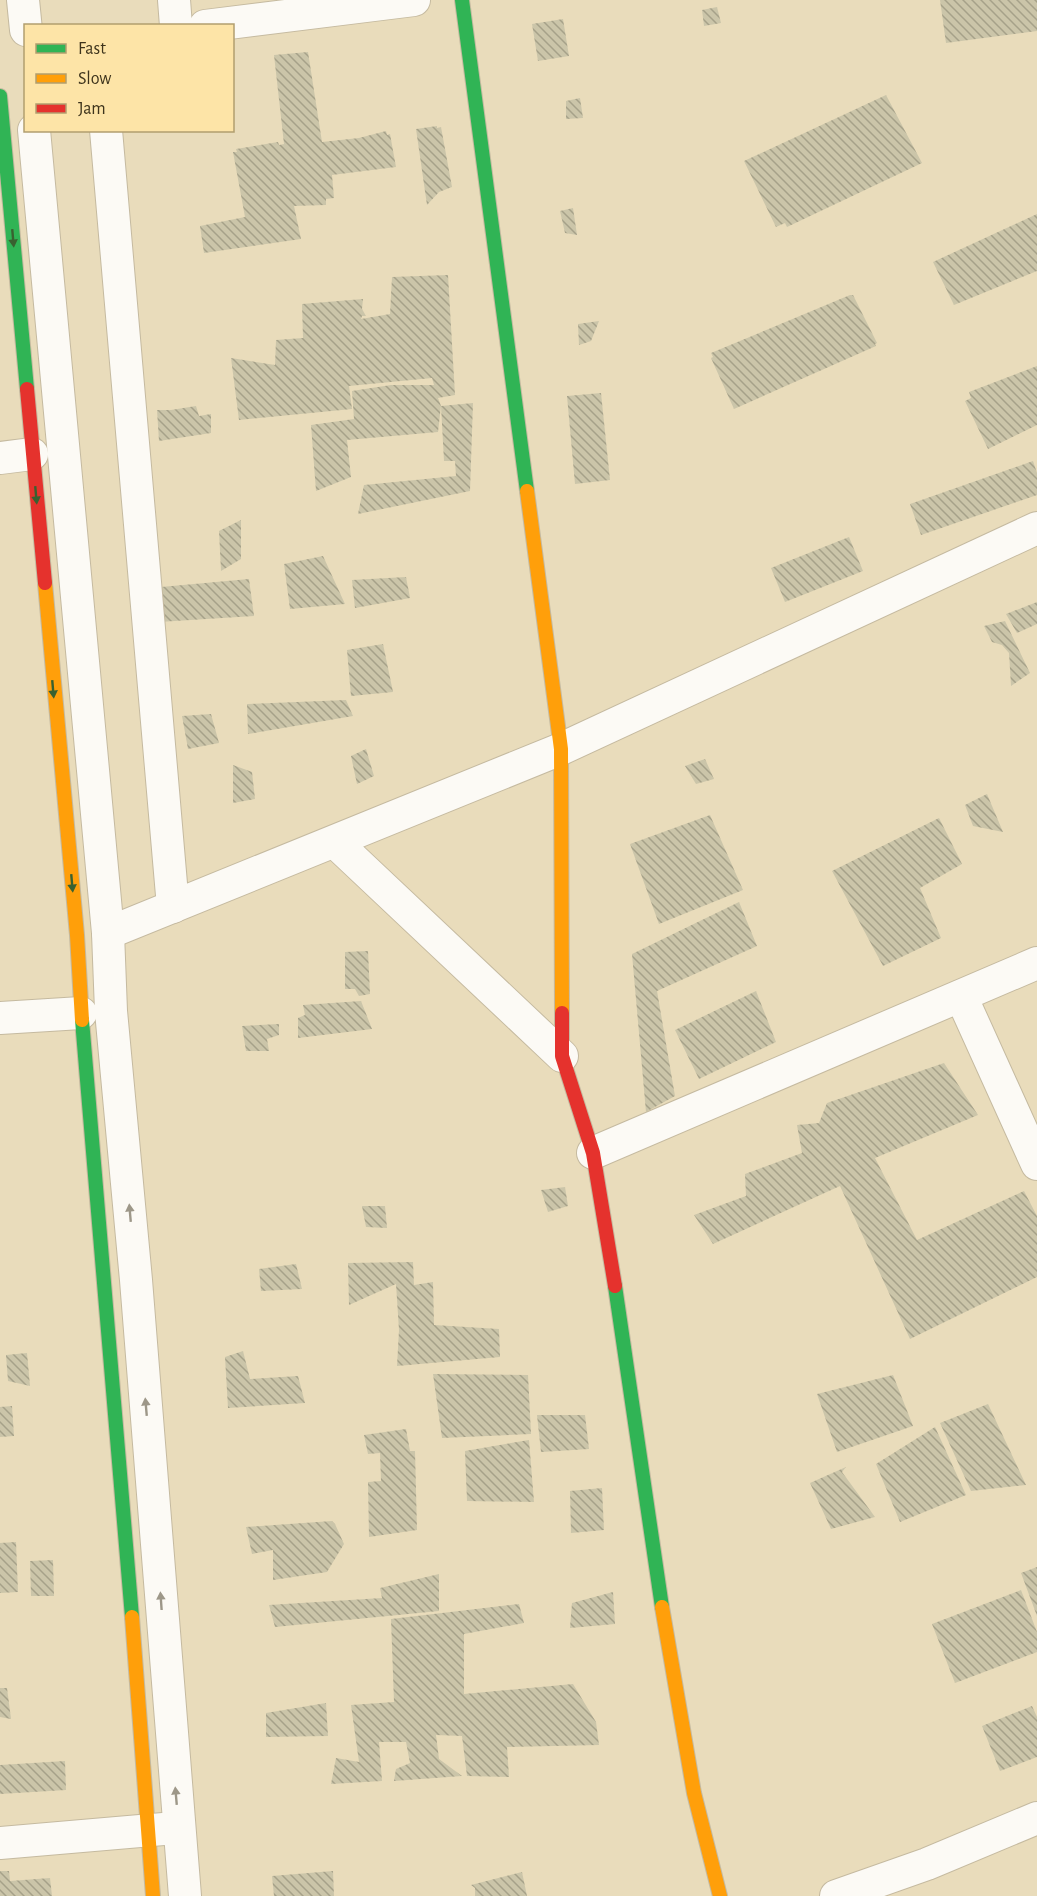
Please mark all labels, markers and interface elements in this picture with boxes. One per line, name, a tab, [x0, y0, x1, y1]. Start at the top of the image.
legend	[24, 24, 234, 132]
text: Fast	[78, 40, 106, 58]
text: Slow	[78, 70, 111, 88]
text: Jam	[78, 100, 106, 118]
one-way arrow	[8, 228, 18, 247]
one-way arrow	[31, 485, 41, 504]
one-way arrow	[49, 680, 58, 699]
one-way arrow	[67, 874, 77, 893]
one-way arrow	[125, 1203, 135, 1222]
one-way arrow	[141, 1397, 151, 1416]
one-way arrow	[156, 1592, 166, 1611]
one-way arrow	[172, 1786, 181, 1805]

